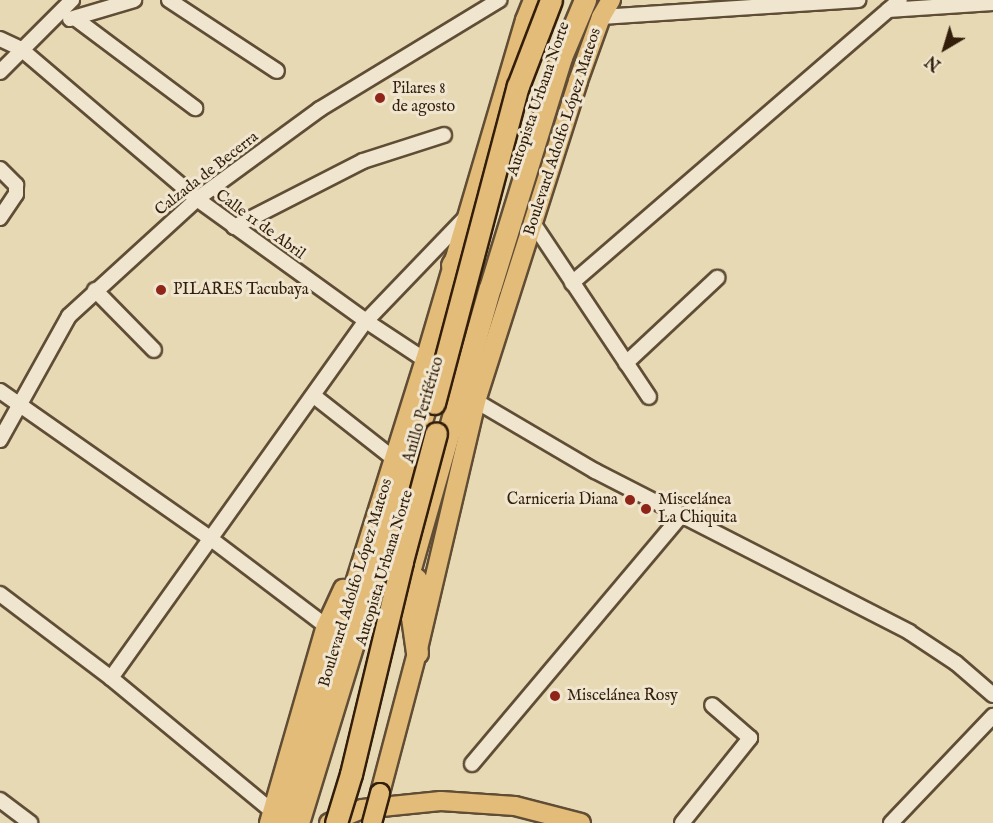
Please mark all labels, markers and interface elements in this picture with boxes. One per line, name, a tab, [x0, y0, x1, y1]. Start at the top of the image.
north arrow	[915, 18, 975, 78]
street label: Autopista Urbana Norte	[504, 19, 574, 179]
street label: Boulevard Adolfo López Mateos	[520, 26, 606, 238]
text: N	[922, 50, 946, 74]
place label: Pilares 8 de agosto	[392, 79, 455, 117]
marker: Pilares 8 de agosto	[373, 91, 387, 105]
street label: Calzada de Becerra	[151, 128, 263, 220]
street label: Calle 11 de Abril	[211, 186, 309, 264]
place label: PILARES Tacubaya	[173, 280, 309, 300]
marker: PILARES Tacubaya	[154, 283, 168, 297]
street label: Anillo Periférico	[400, 355, 448, 465]
street label: Boulevard Adolfo López Mateos	[315, 476, 397, 690]
street label: Autopista Urbana Norte	[352, 488, 418, 648]
place label: Carniceria Diana	[507, 490, 618, 510]
place label: Miscelánea La Chiquita	[658, 490, 737, 528]
marker: Carniceria Diana	[623, 493, 637, 507]
marker: Miscelánea La Chiquita	[639, 502, 653, 516]
place label: Miscelánea Rosy	[567, 686, 678, 706]
marker: Miscelánea Rosy	[548, 689, 562, 703]

